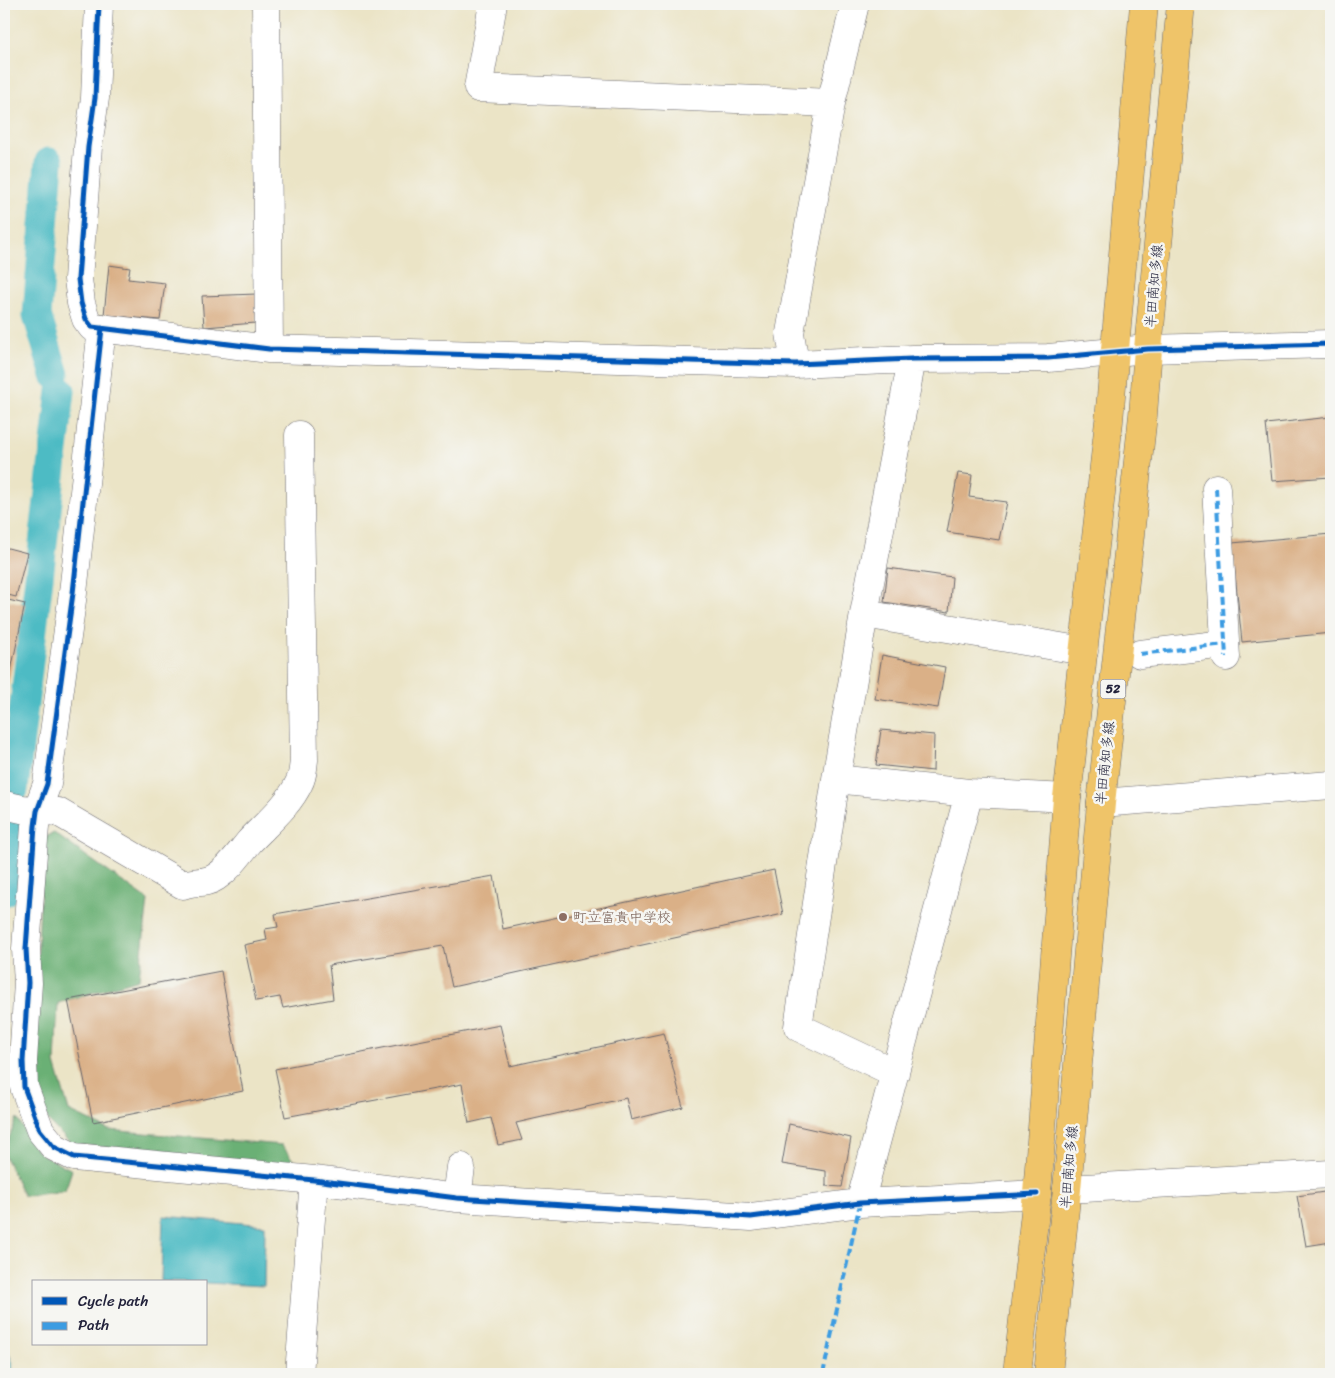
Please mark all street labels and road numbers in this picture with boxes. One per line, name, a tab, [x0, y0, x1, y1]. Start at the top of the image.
street label: 半田南知多線	[1138, 243, 1170, 329]
road number: 52	[1100, 680, 1126, 699]
street label: 半田南知多線	[1088, 720, 1122, 806]
street label: 半田南知多線	[1053, 1124, 1085, 1210]

